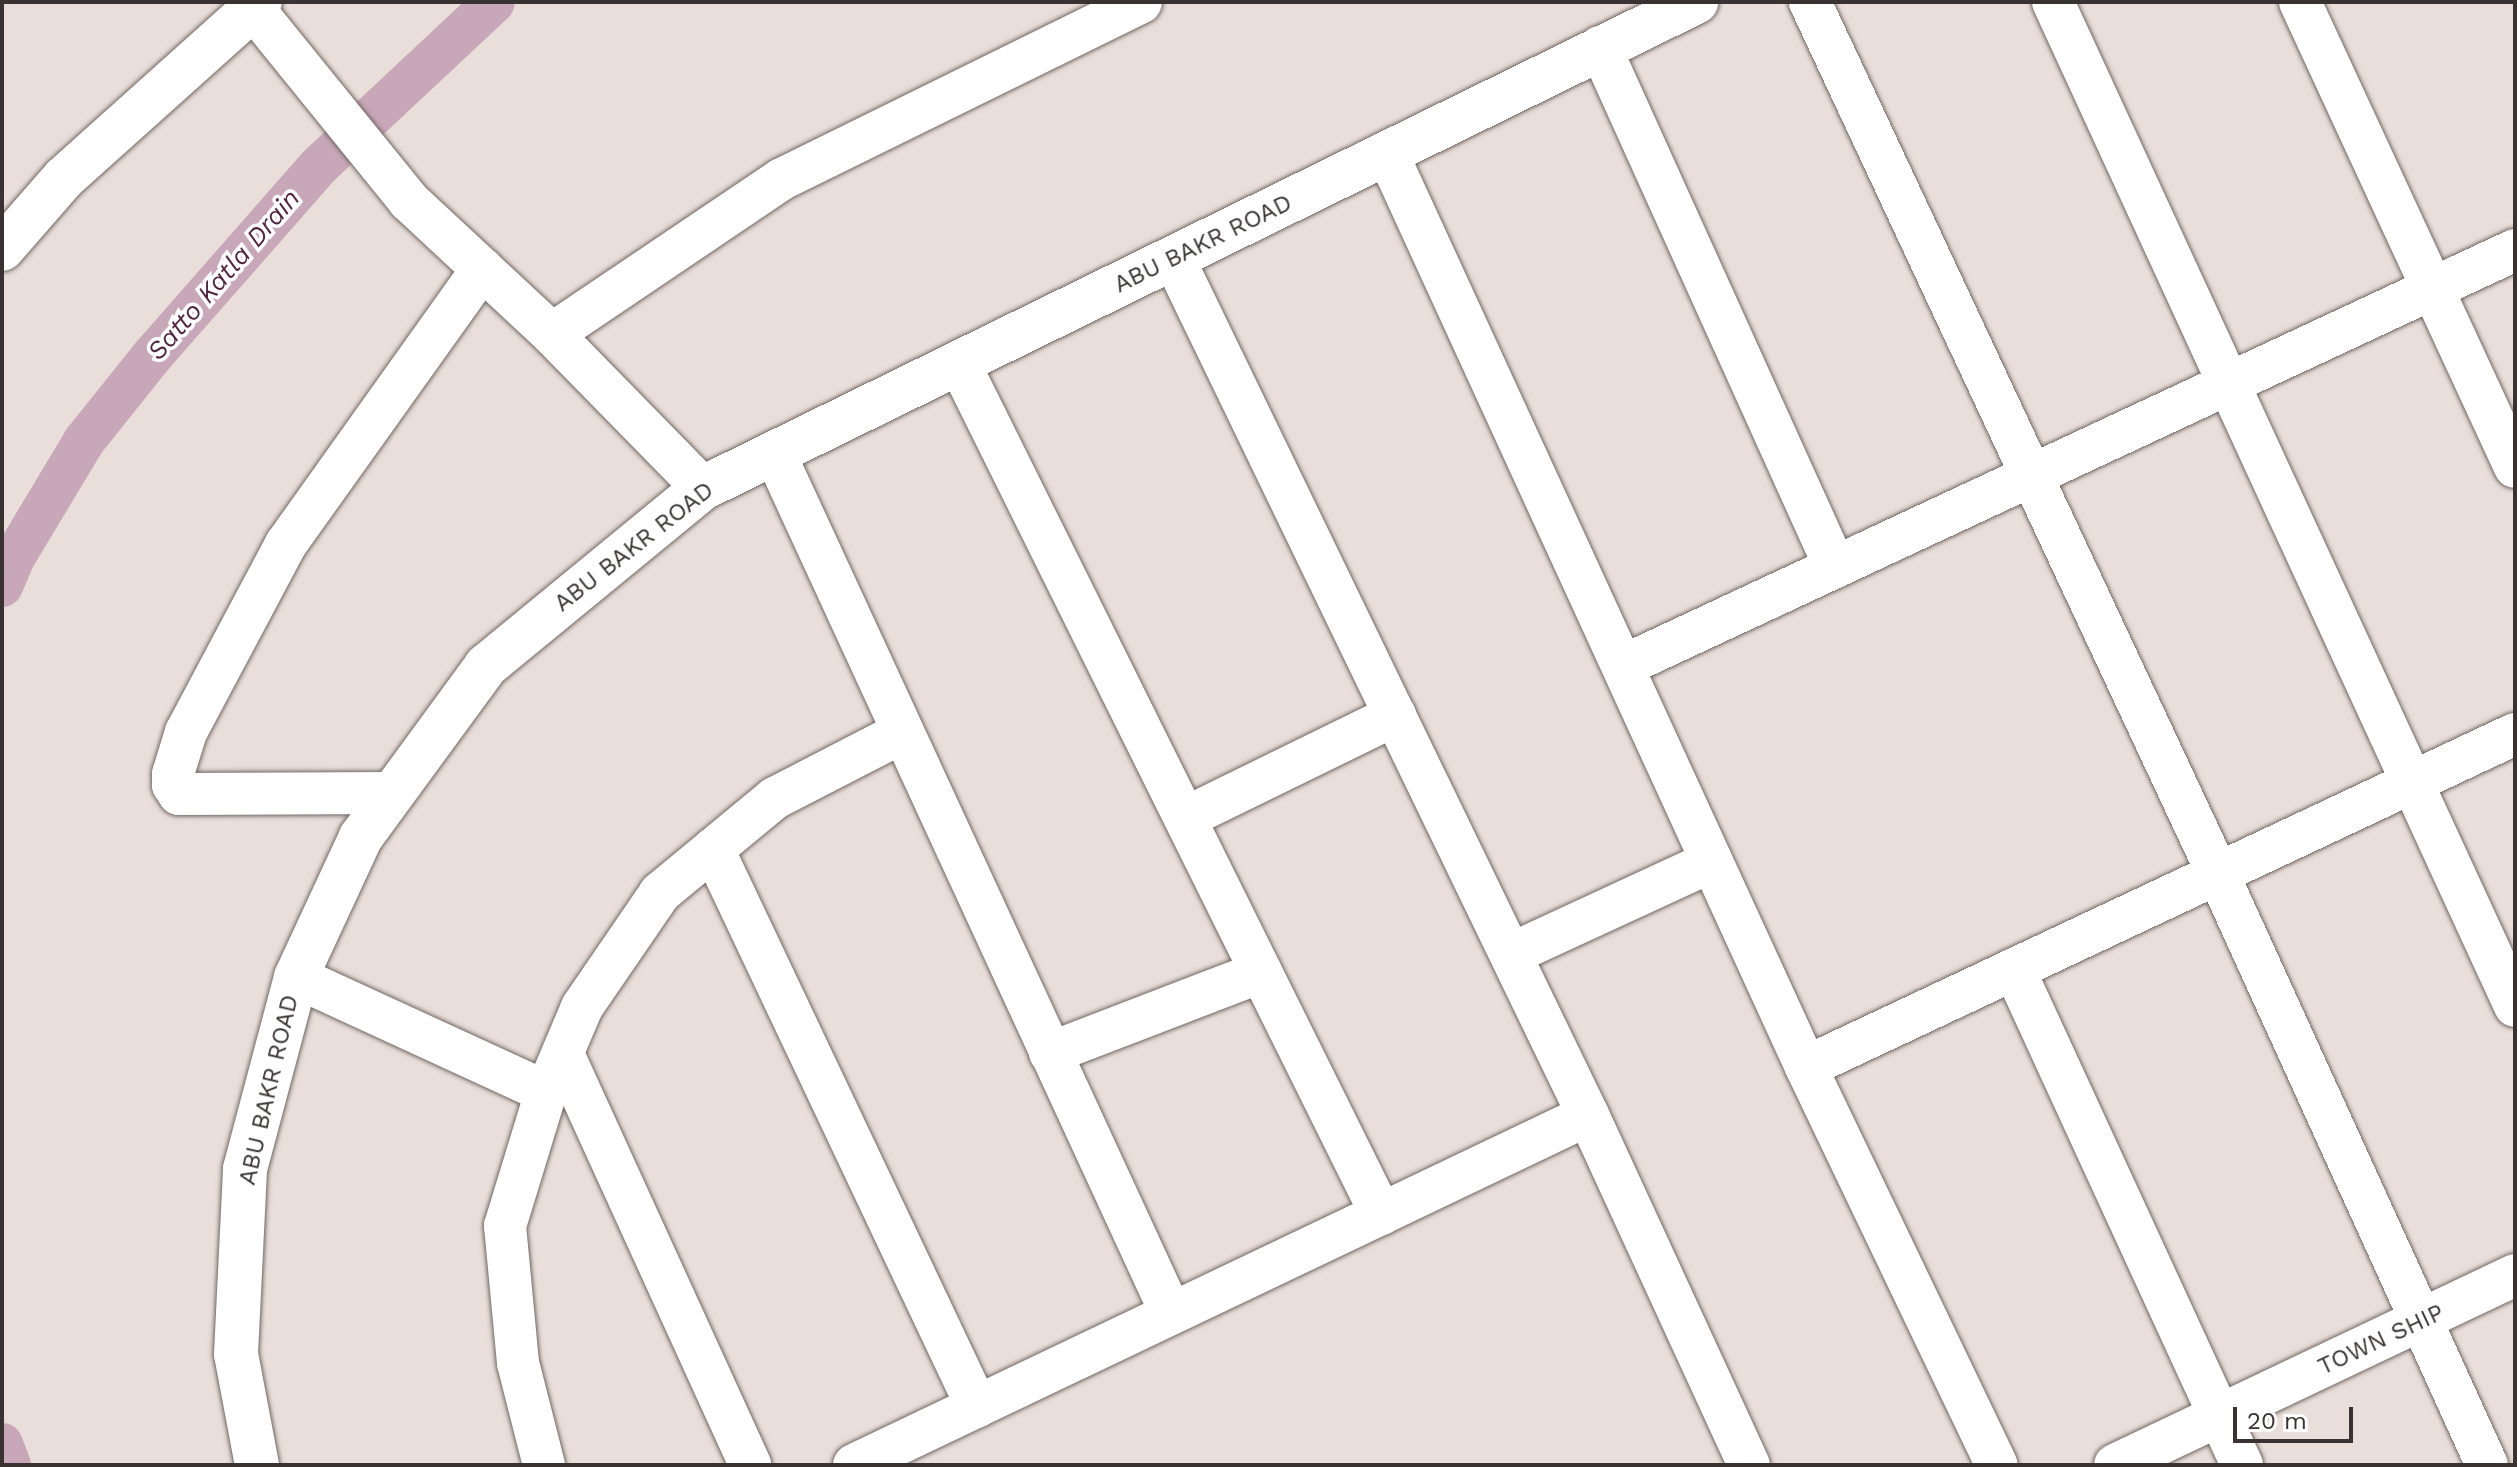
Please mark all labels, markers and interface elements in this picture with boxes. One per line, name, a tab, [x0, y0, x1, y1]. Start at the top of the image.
water label: Satto Katla Drain	[141, 183, 307, 367]
street label: ABU BAKR ROAD	[1109, 188, 1297, 300]
street label: ABU BAKR ROAD	[549, 476, 719, 618]
street label: ABU BAKR ROAD	[233, 992, 305, 1188]
street label: TOWN SHIP	[2314, 1298, 2448, 1382]
scale bar	[2237, 1391, 2357, 1441]
text: 20 m	[2247, 1407, 2307, 1435]

